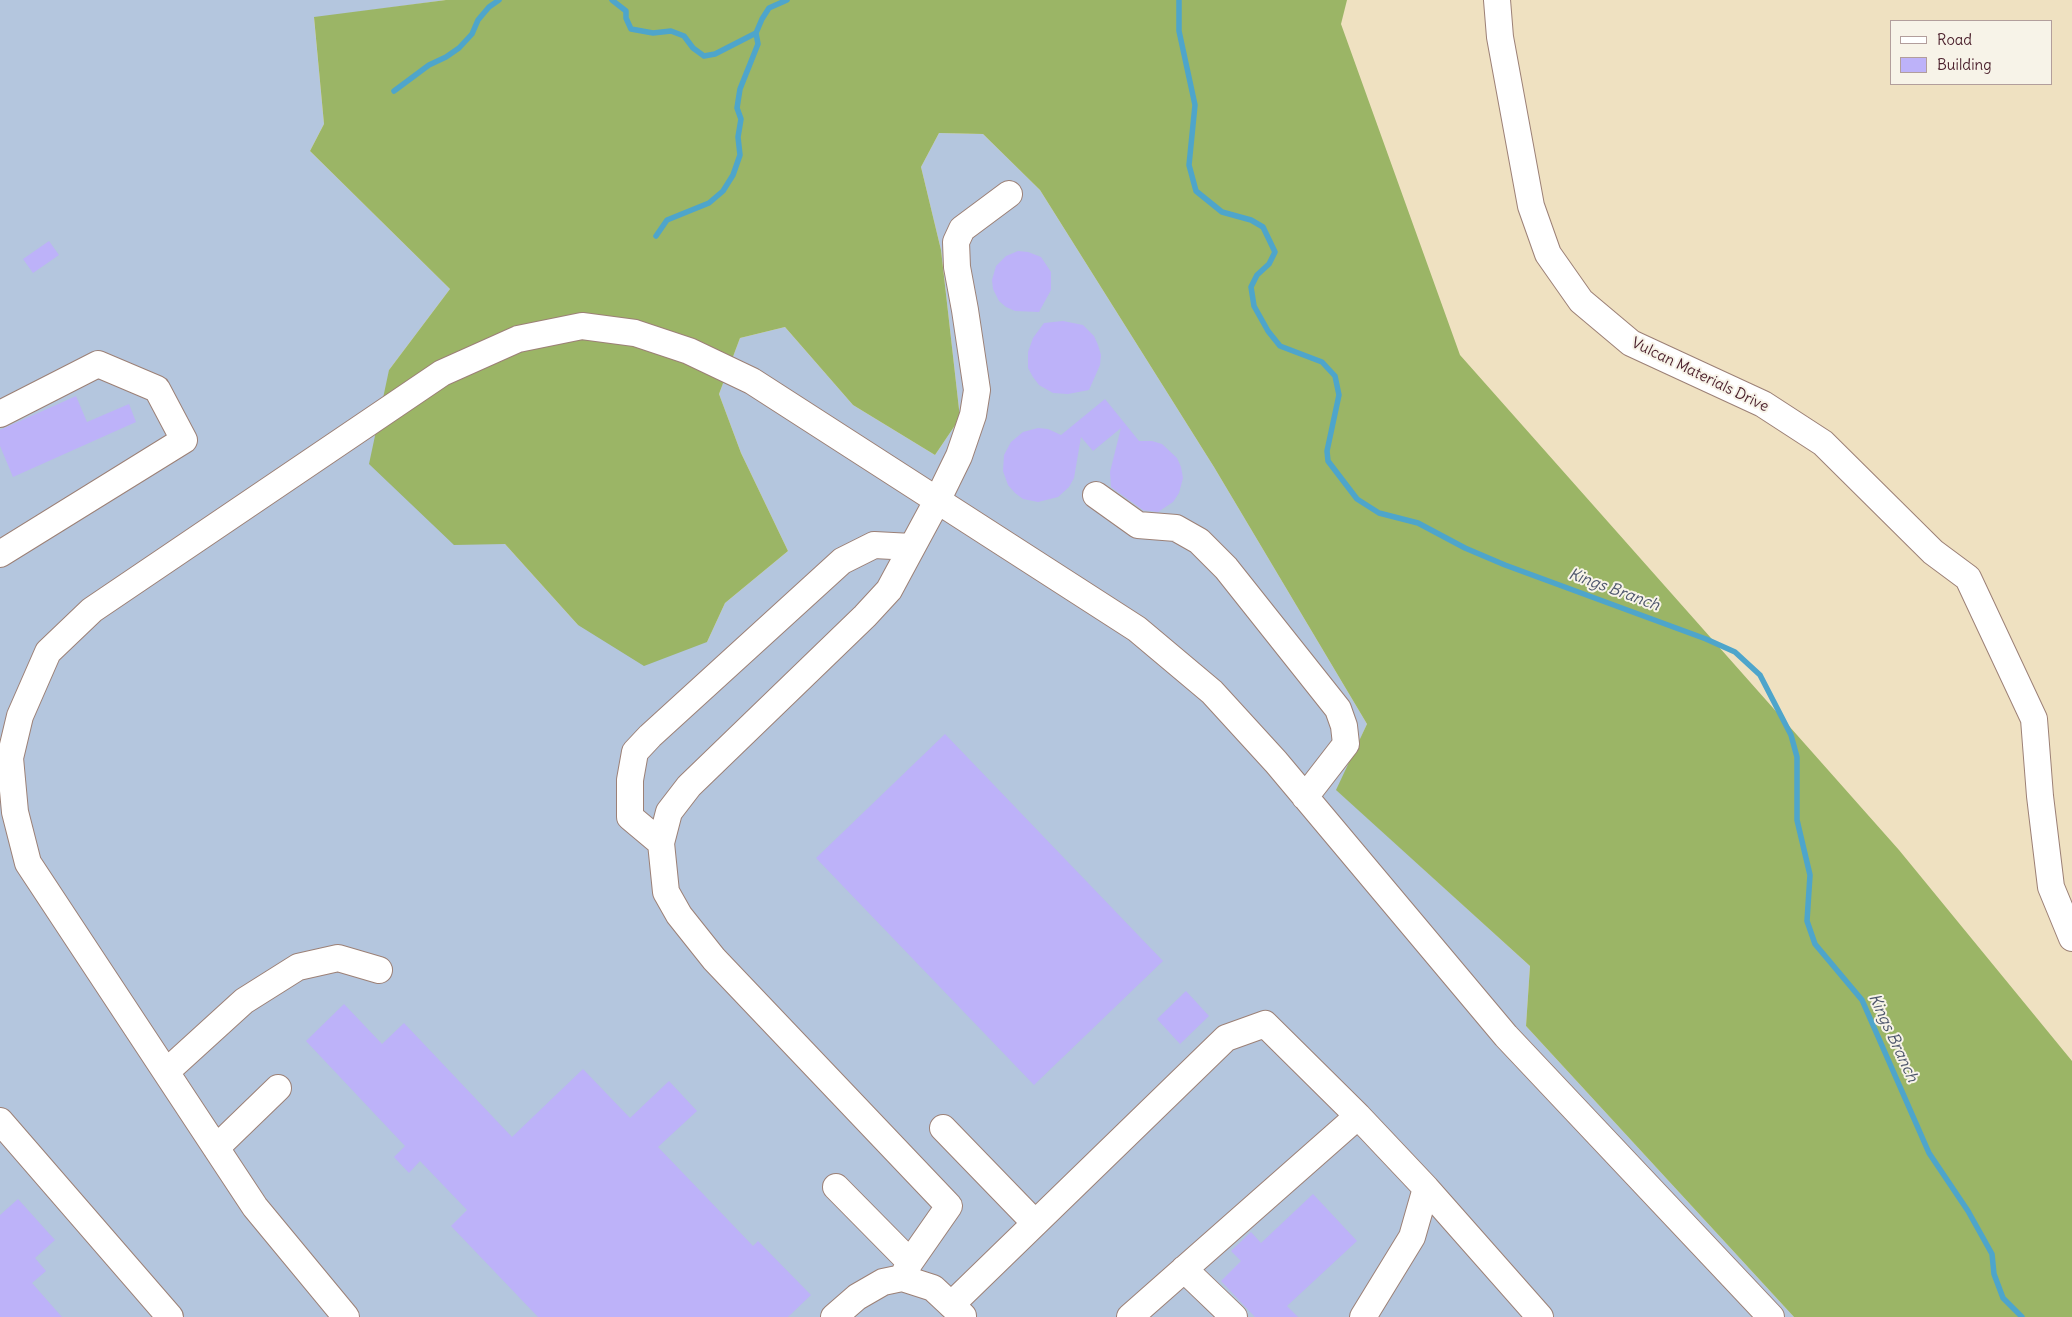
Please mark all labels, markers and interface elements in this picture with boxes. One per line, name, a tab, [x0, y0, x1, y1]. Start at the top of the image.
legend	[1890, 20, 2052, 85]
text: Road	[1937, 30, 1972, 49]
text: Building	[1937, 55, 1992, 74]
street label: Vulcan Materials Drive	[1629, 334, 1771, 416]
water label: Kings Branch	[1566, 565, 1662, 615]
water label: Kings Branch	[1864, 991, 1922, 1085]

